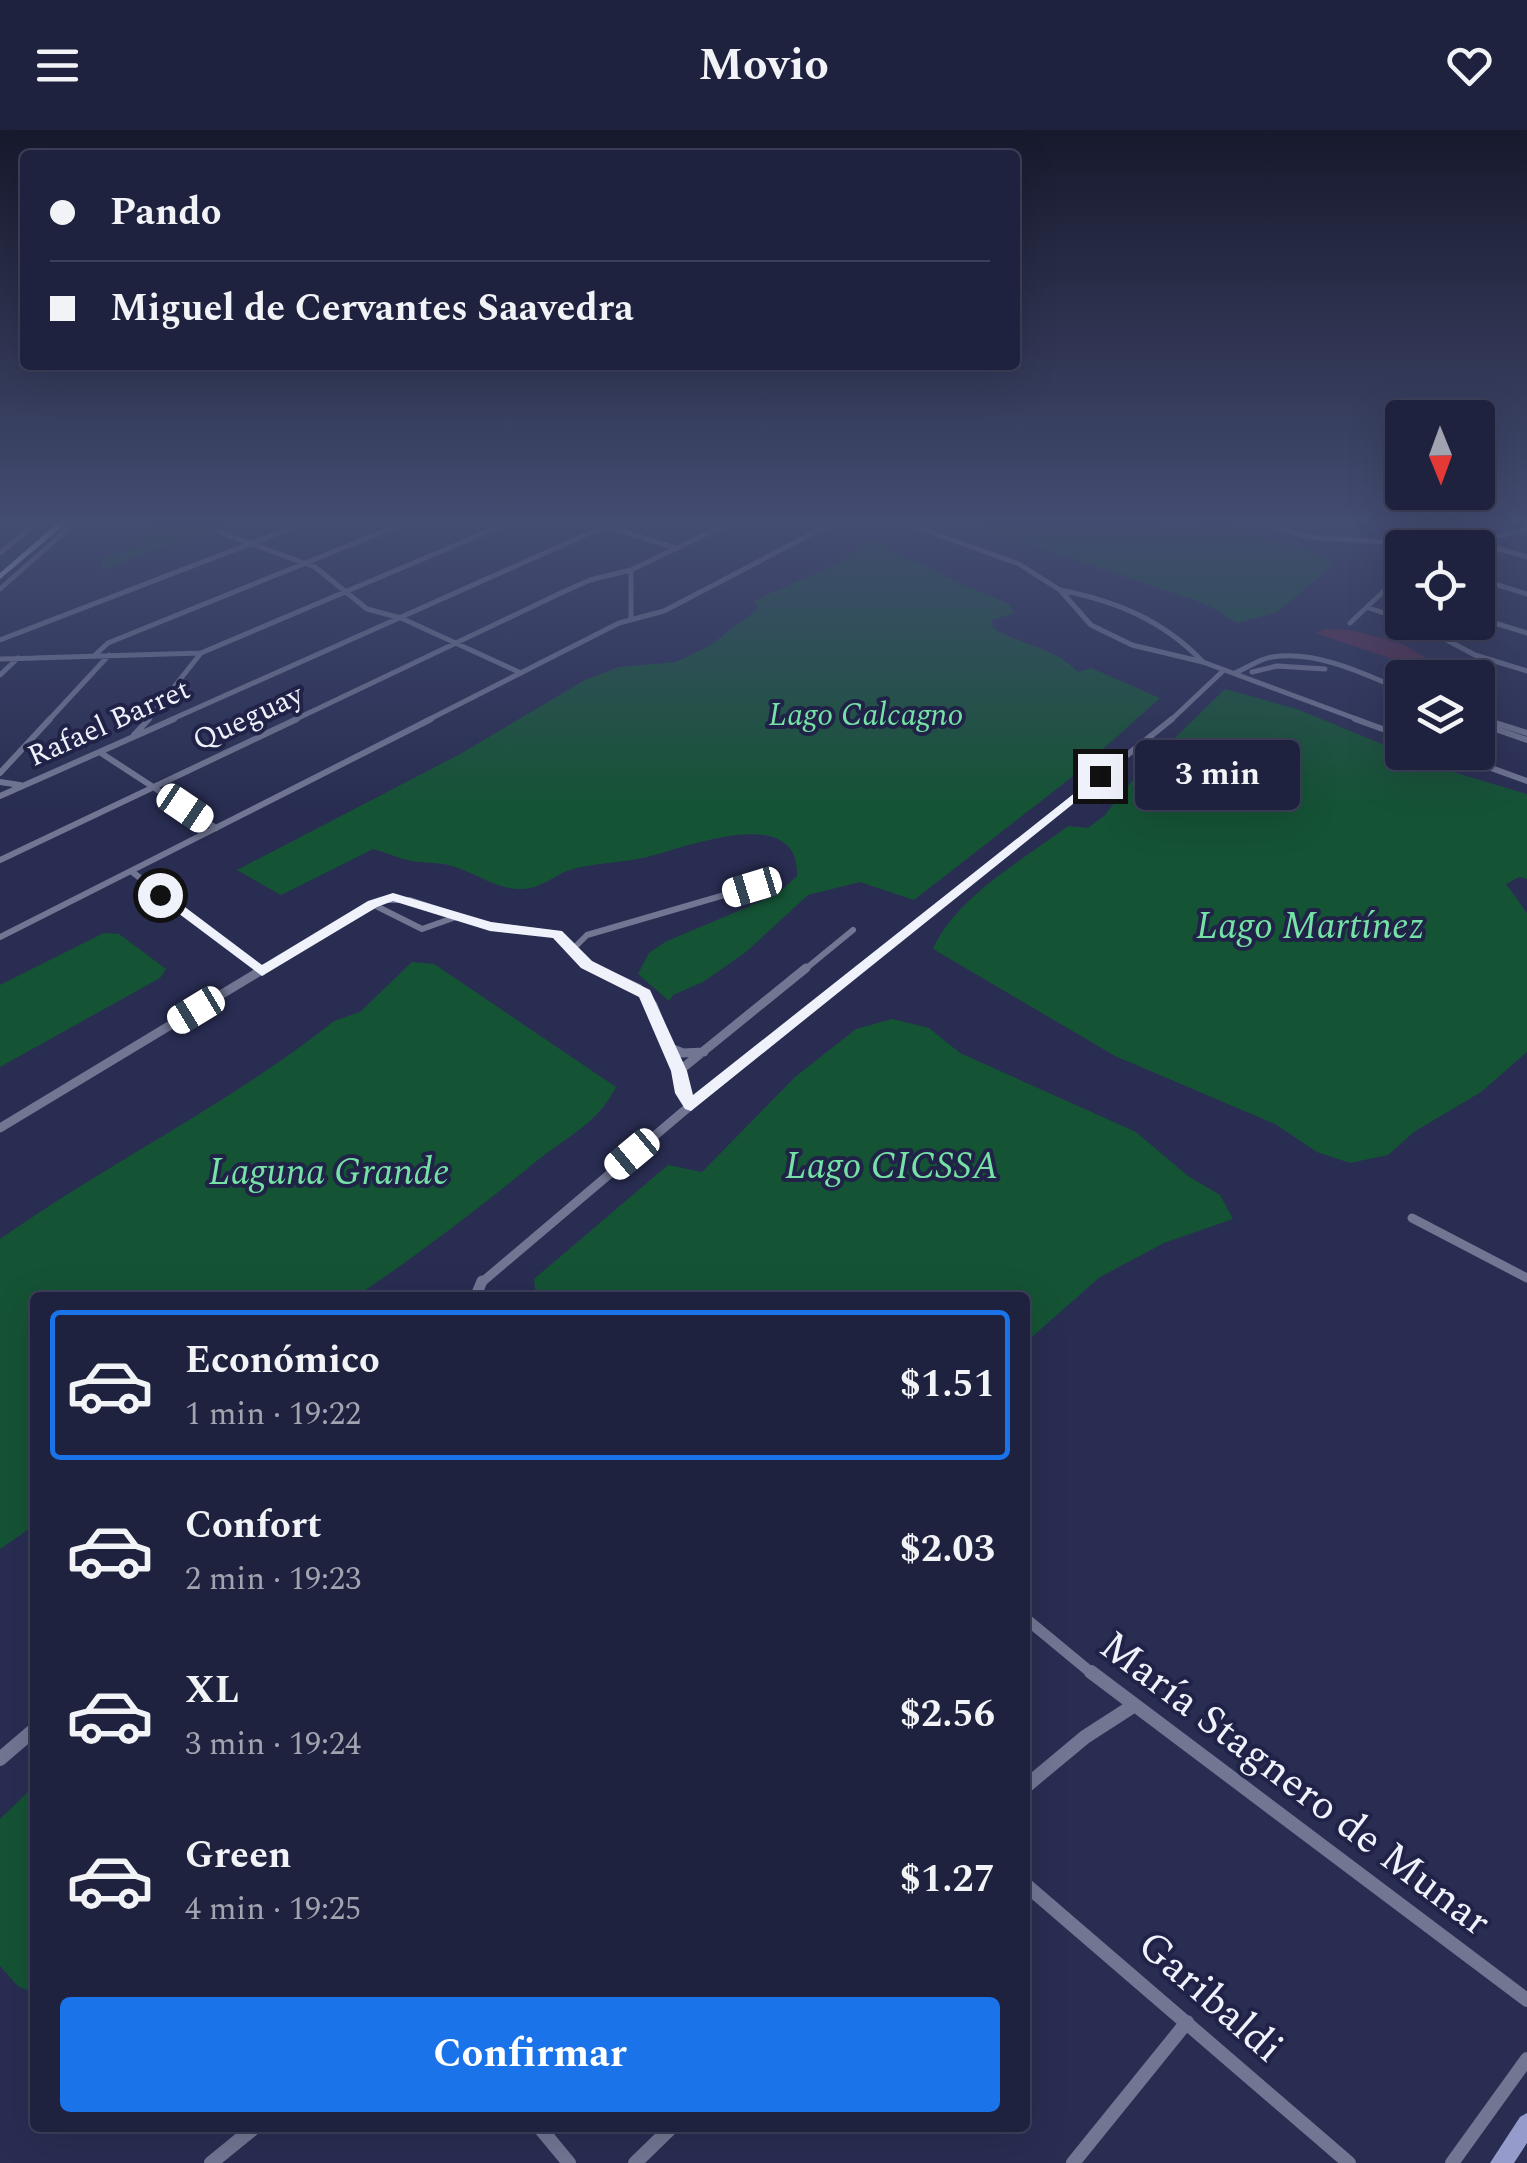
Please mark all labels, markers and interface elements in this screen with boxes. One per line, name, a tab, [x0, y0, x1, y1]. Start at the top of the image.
text: Movio	[698, 31, 829, 100]
icon: menu	[30, 38, 85, 93]
icon: heart	[1442, 38, 1497, 93]
text: Pando	[110, 184, 221, 242]
text: Miguel de Cervantes Saavedra	[110, 280, 634, 338]
north arrow	[1385, 400, 1495, 510]
map controls	[1385, 400, 1495, 770]
button: locate	[1385, 530, 1495, 640]
button: layers	[1385, 660, 1495, 770]
street label: Rafael Barret	[20, 667, 198, 779]
street label: Queguay	[185, 672, 312, 764]
water label: Lago Calcagno	[769, 691, 963, 740]
callout: 3 min	[1135, 741, 1300, 811]
text: 3 min	[1175, 750, 1260, 799]
route end	[1078, 754, 1123, 799]
car	[152, 779, 218, 837]
car	[719, 864, 785, 910]
route start	[138, 873, 183, 918]
water label: Lago Martínez	[1196, 898, 1424, 956]
car	[163, 982, 229, 1038]
car	[599, 1123, 665, 1185]
water label: Lago CICSSA	[785, 1138, 999, 1196]
water label: Laguna Grande	[208, 1144, 450, 1202]
text: Económico	[185, 1332, 380, 1390]
icon: car	[65, 1340, 155, 1430]
text: $1.51	[900, 1356, 995, 1414]
text: 1 min · 19:22	[185, 1390, 361, 1439]
text: Confort	[185, 1497, 322, 1555]
icon: car	[65, 1505, 155, 1595]
text: $2.03	[900, 1521, 995, 1579]
text: 2 min · 19:23	[185, 1555, 361, 1604]
street label: María Stagnero de Munar	[1086, 1616, 1504, 1952]
text: XL	[185, 1662, 239, 1720]
icon: car	[65, 1670, 155, 1760]
text: $2.56	[900, 1686, 995, 1744]
text: 3 min · 19:24	[185, 1720, 361, 1769]
text: Green	[185, 1827, 292, 1885]
icon: car	[65, 1835, 155, 1925]
text: $1.27	[900, 1851, 995, 1909]
text: 4 min · 19:25	[185, 1885, 361, 1934]
street label: Garibaldi	[1123, 1916, 1297, 2078]
button: Confirmar	[60, 1997, 1000, 2112]

